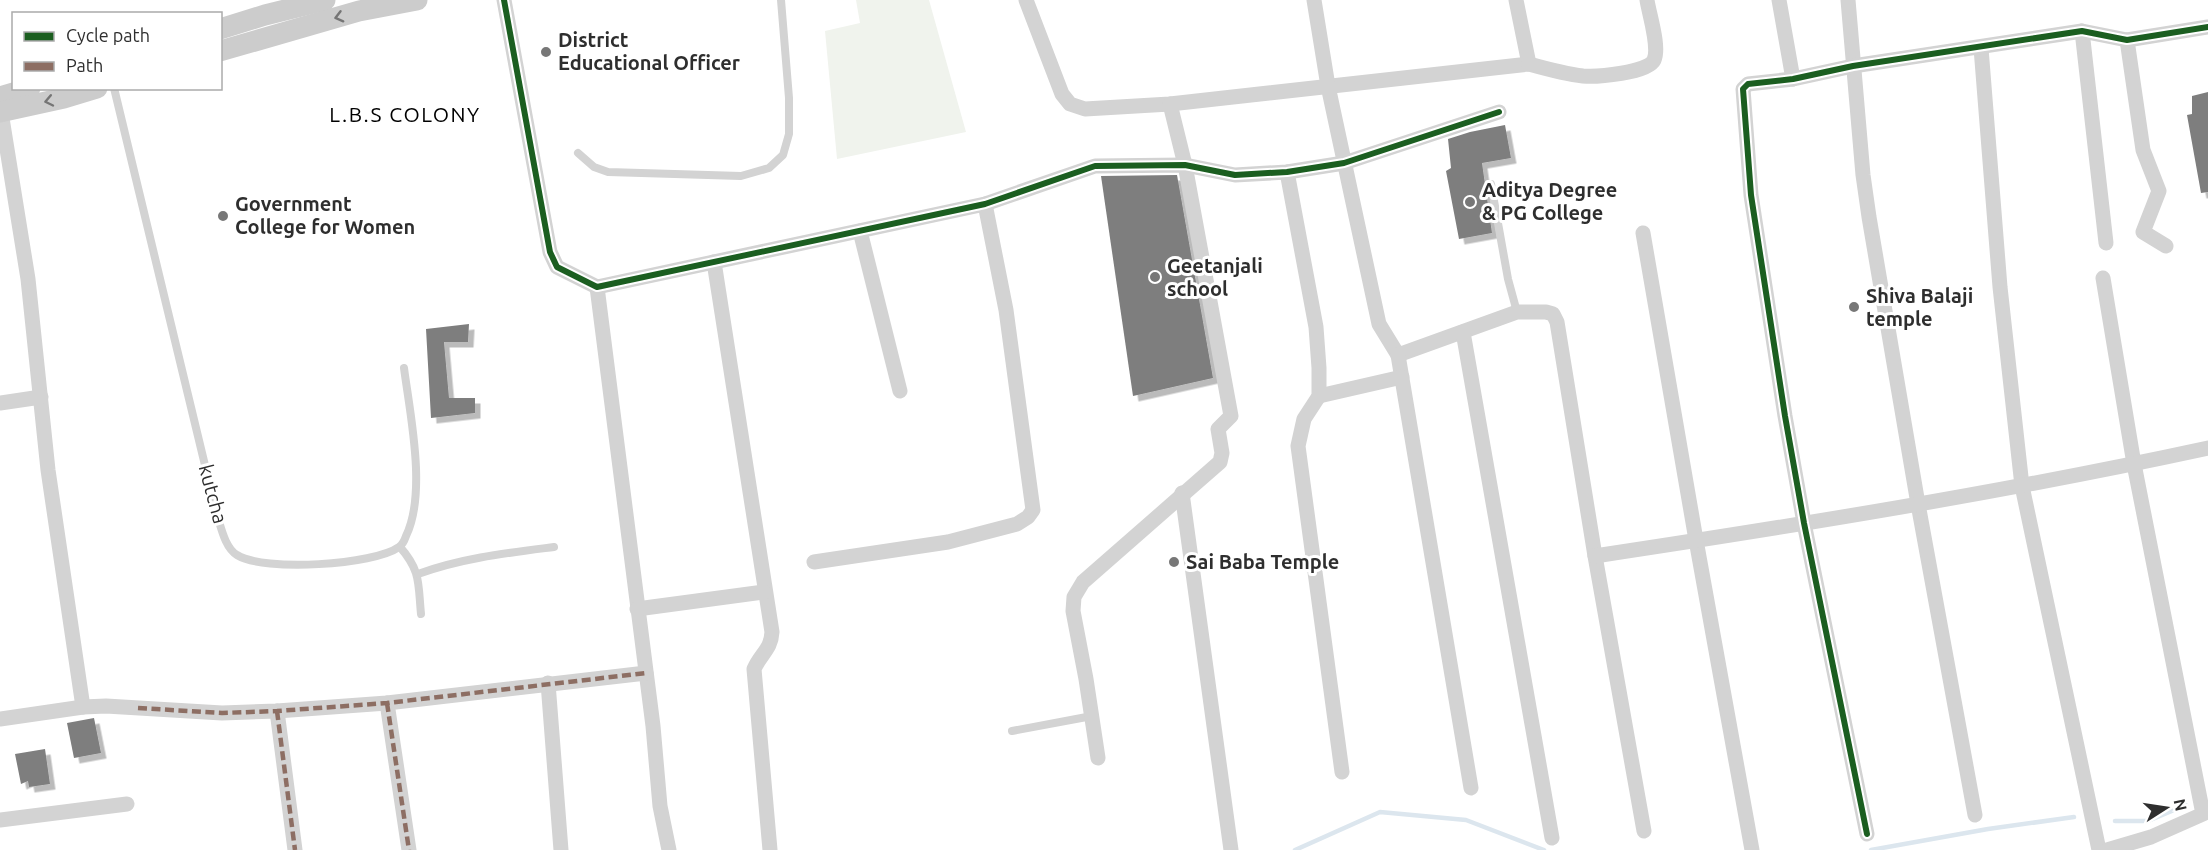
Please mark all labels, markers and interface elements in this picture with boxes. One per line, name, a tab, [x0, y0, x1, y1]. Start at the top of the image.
one-way arrow	[334, 9, 344, 22]
legend	[12, 12, 222, 90]
text: Cycle path	[66, 25, 150, 45]
place label: District Educational Officer	[558, 28, 741, 74]
marker: District Educational Officer	[539, 45, 553, 59]
text: Path	[66, 55, 103, 75]
one-way arrow	[44, 94, 54, 107]
district label: L.B.S COLONY	[329, 102, 481, 126]
place label: Aditya Degree & PG College	[1482, 178, 1617, 224]
place label: Government College for Women	[235, 192, 415, 238]
marker: Aditya Degree & PG College	[1463, 195, 1477, 209]
marker: Government College for Women	[216, 209, 230, 223]
place label: Geetanjali school	[1167, 254, 1263, 300]
marker: Geetanjali school	[1148, 270, 1162, 284]
place label: Shiva Balaji temple	[1866, 284, 1973, 330]
marker: Shiva Balaji temple	[1847, 300, 1861, 314]
street label: kutcha	[195, 462, 232, 526]
place label: Sai Baba Temple	[1186, 550, 1339, 573]
marker: Sai Baba Temple	[1167, 555, 1181, 569]
north arrow	[2136, 778, 2196, 838]
text: N	[2171, 797, 2191, 813]

